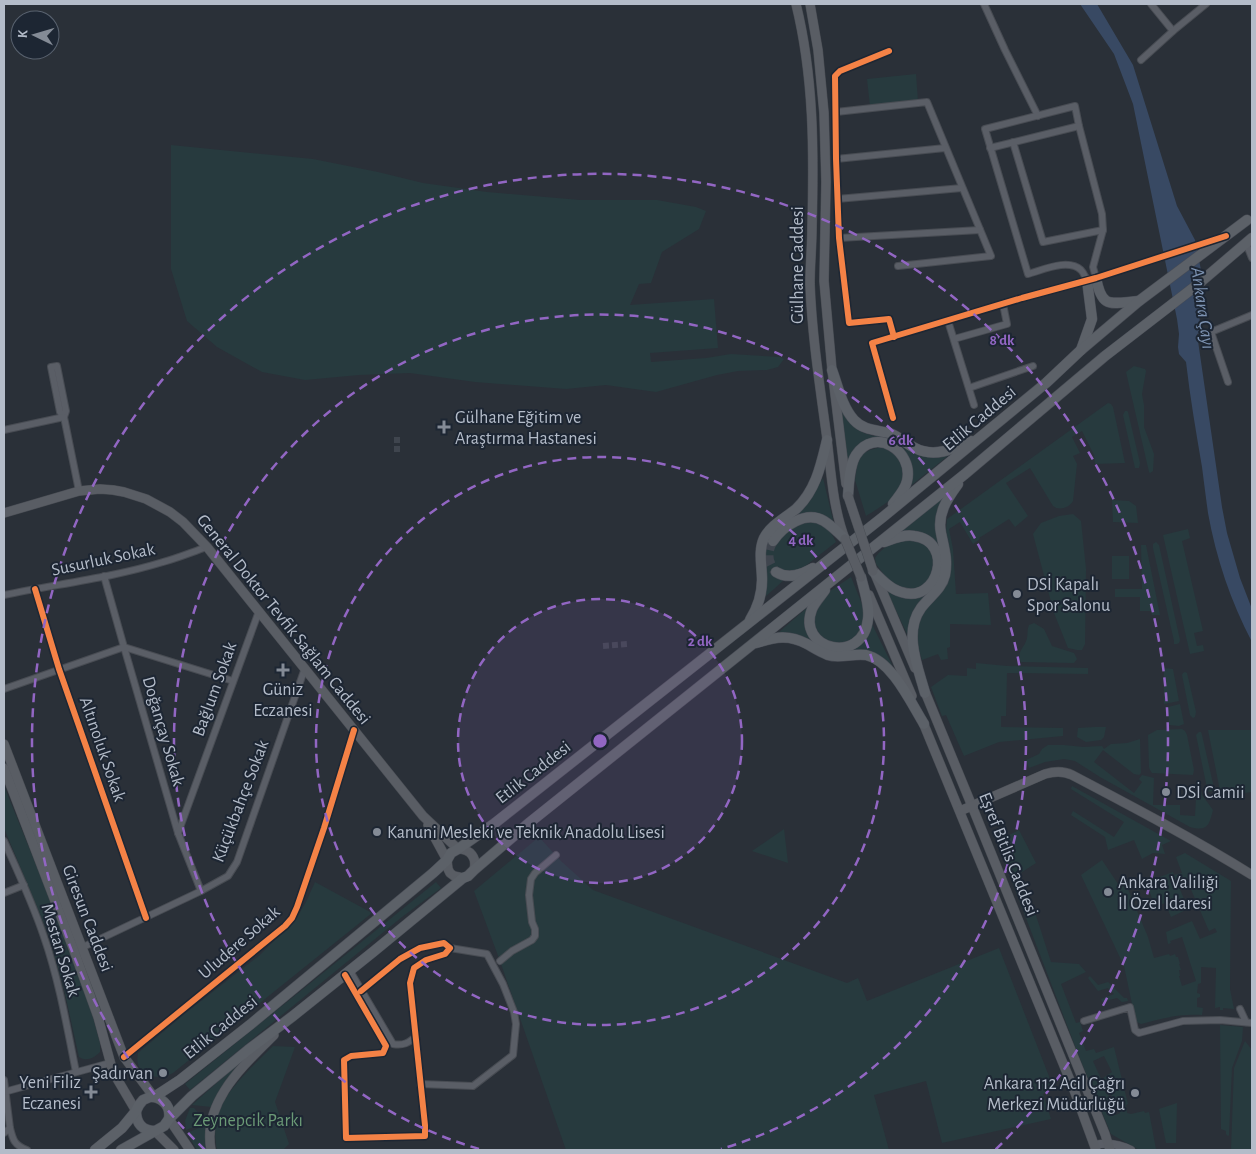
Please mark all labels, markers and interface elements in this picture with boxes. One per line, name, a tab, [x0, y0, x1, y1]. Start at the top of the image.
north arrow	[10, 10, 60, 60]
text: K	[16, 28, 30, 39]
street label: Gülhane Caddesi	[789, 206, 807, 324]
water label: Ankara Çayı	[1187, 265, 1218, 350]
text: 8 dk	[990, 333, 1015, 348]
street label: Etlik Caddesi	[940, 383, 1020, 454]
place label: Gülhane Eğitim ve Araştırma Hastanesi	[455, 409, 597, 448]
marker: Gülhane Eğitim ve Araştırma Hastanesi	[437, 420, 451, 434]
text: 6 dk	[889, 433, 914, 448]
street label: General Doktor Tevfik Sağlam Caddesi	[193, 511, 374, 728]
text: 4 dk	[788, 533, 814, 548]
street label: Susurluk Sokak	[50, 540, 157, 580]
place label: DSİ Kapalı Spor Salonu	[1027, 574, 1110, 615]
marker: DSİ Kapalı Spor Salonu	[1011, 588, 1023, 600]
text: 2 dk	[688, 634, 713, 649]
street label: Bağlum Sokak	[190, 639, 241, 739]
marker: Güniz Eczanesi	[277, 664, 289, 676]
street label: Doğançay Sokak	[139, 674, 188, 789]
place label: Güniz Eczanesi	[253, 681, 313, 720]
street label: Altınoluk Sokak	[76, 695, 129, 805]
centre of rings	[591, 732, 609, 750]
street label: Küçükbahçe Sokak	[209, 737, 273, 865]
street label: Etlik Caddesi	[493, 738, 574, 807]
place label: DSİ Camii	[1176, 782, 1245, 802]
marker: DSİ Camii	[1160, 786, 1172, 798]
street label: Eşref Bitlis Caddesi	[975, 790, 1041, 919]
place label: Kanuni Mesleki ve Teknik Anadolu Lisesi	[387, 824, 665, 842]
marker: Kanuni Mesleki ve Teknik Anadolu Lisesi	[371, 826, 383, 838]
street label: Giresun Caddesi	[58, 862, 116, 974]
place label: Ankara Valiliği İl Özel İdaresi	[1118, 874, 1219, 913]
marker: Ankara Valiliği İl Özel İdaresi	[1102, 886, 1114, 898]
street label: Mestan Sokak	[37, 902, 83, 1000]
street label: Uludere Sokak	[196, 902, 284, 983]
street label: Etlik Caddesi	[180, 993, 261, 1063]
place label: Şadırvan	[92, 1065, 153, 1083]
marker: Şadırvan	[157, 1067, 169, 1079]
place label: Yeni Filiz Eczanesi	[19, 1074, 81, 1113]
place label: Ankara 112 Acil Çağrı Merkezi Müdürlüğü	[984, 1075, 1125, 1114]
marker: Yeni Filiz Eczanesi	[85, 1086, 97, 1098]
marker: Ankara 112 Acil Çağrı Merkezi Müdürlüğü	[1129, 1087, 1141, 1099]
park label: Zeynepcik Parkı	[193, 1112, 303, 1130]

